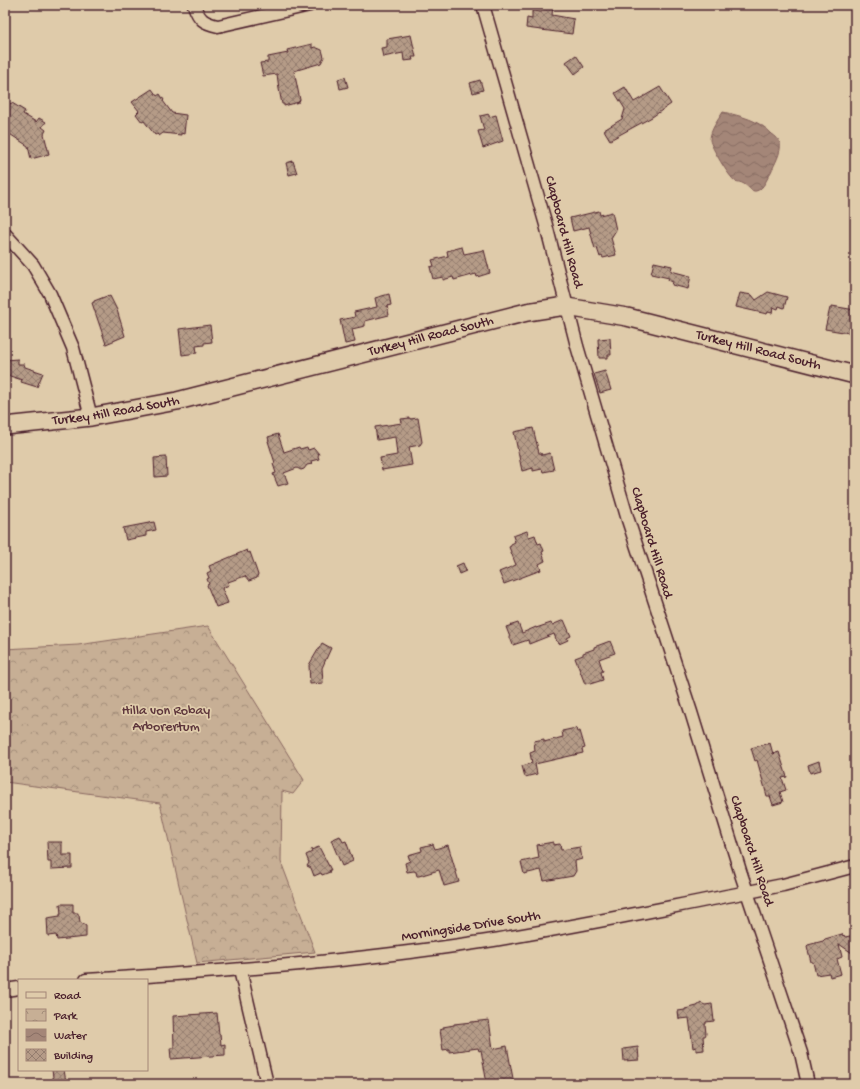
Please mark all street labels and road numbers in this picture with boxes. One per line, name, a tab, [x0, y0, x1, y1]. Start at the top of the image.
street label: Clapboard Hill Road	[540, 174, 587, 292]
street label: Turkey Hill Road South	[366, 312, 496, 361]
street label: Turkey Hill Road South	[693, 326, 823, 375]
street label: Turkey Hill Road South	[50, 392, 181, 430]
street label: Clapboard Hill Road	[626, 485, 677, 602]
street label: Clapboard Hill Road	[725, 794, 777, 910]
street label: Morningside Drive South	[400, 908, 542, 946]

